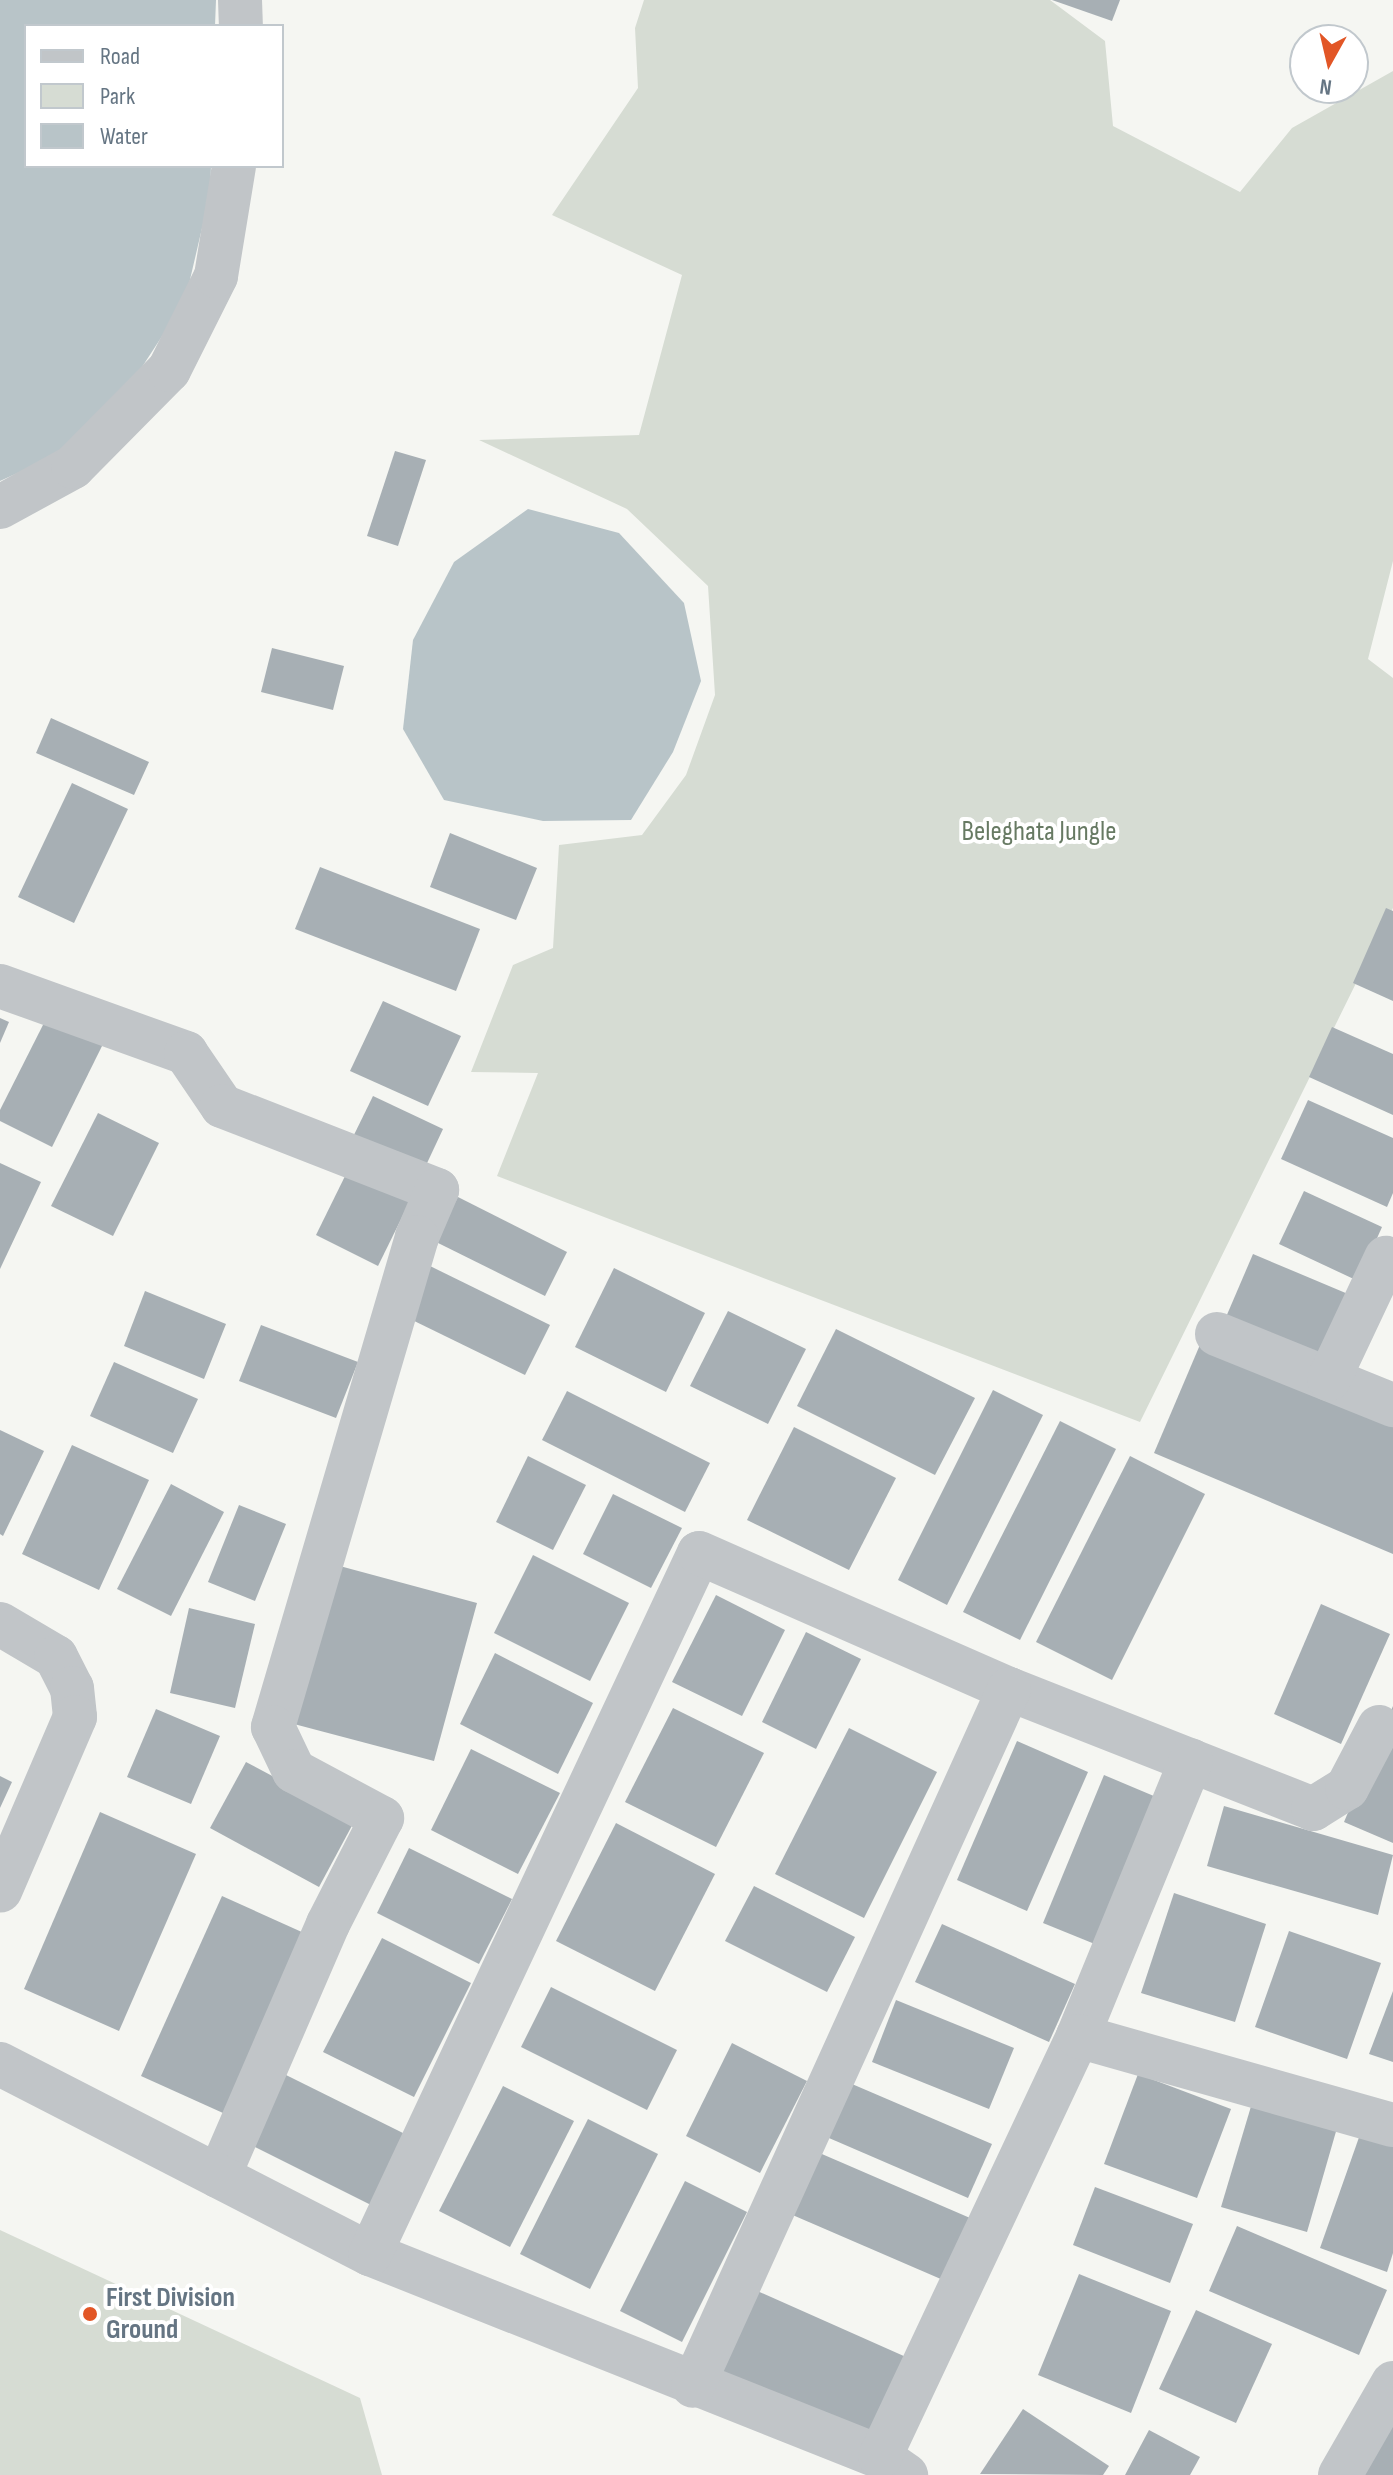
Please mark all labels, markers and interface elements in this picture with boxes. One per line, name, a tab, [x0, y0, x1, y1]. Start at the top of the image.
legend	[24, 24, 284, 168]
north arrow	[1289, 24, 1369, 104]
text: Road	[100, 42, 140, 71]
text: N	[1318, 72, 1334, 100]
text: Park	[100, 82, 135, 111]
text: Water	[100, 122, 148, 151]
park label: Beleghata Jungle	[962, 815, 1116, 849]
place label: First Division Ground	[106, 2281, 235, 2347]
marker: First Division Ground	[81, 2305, 99, 2323]

